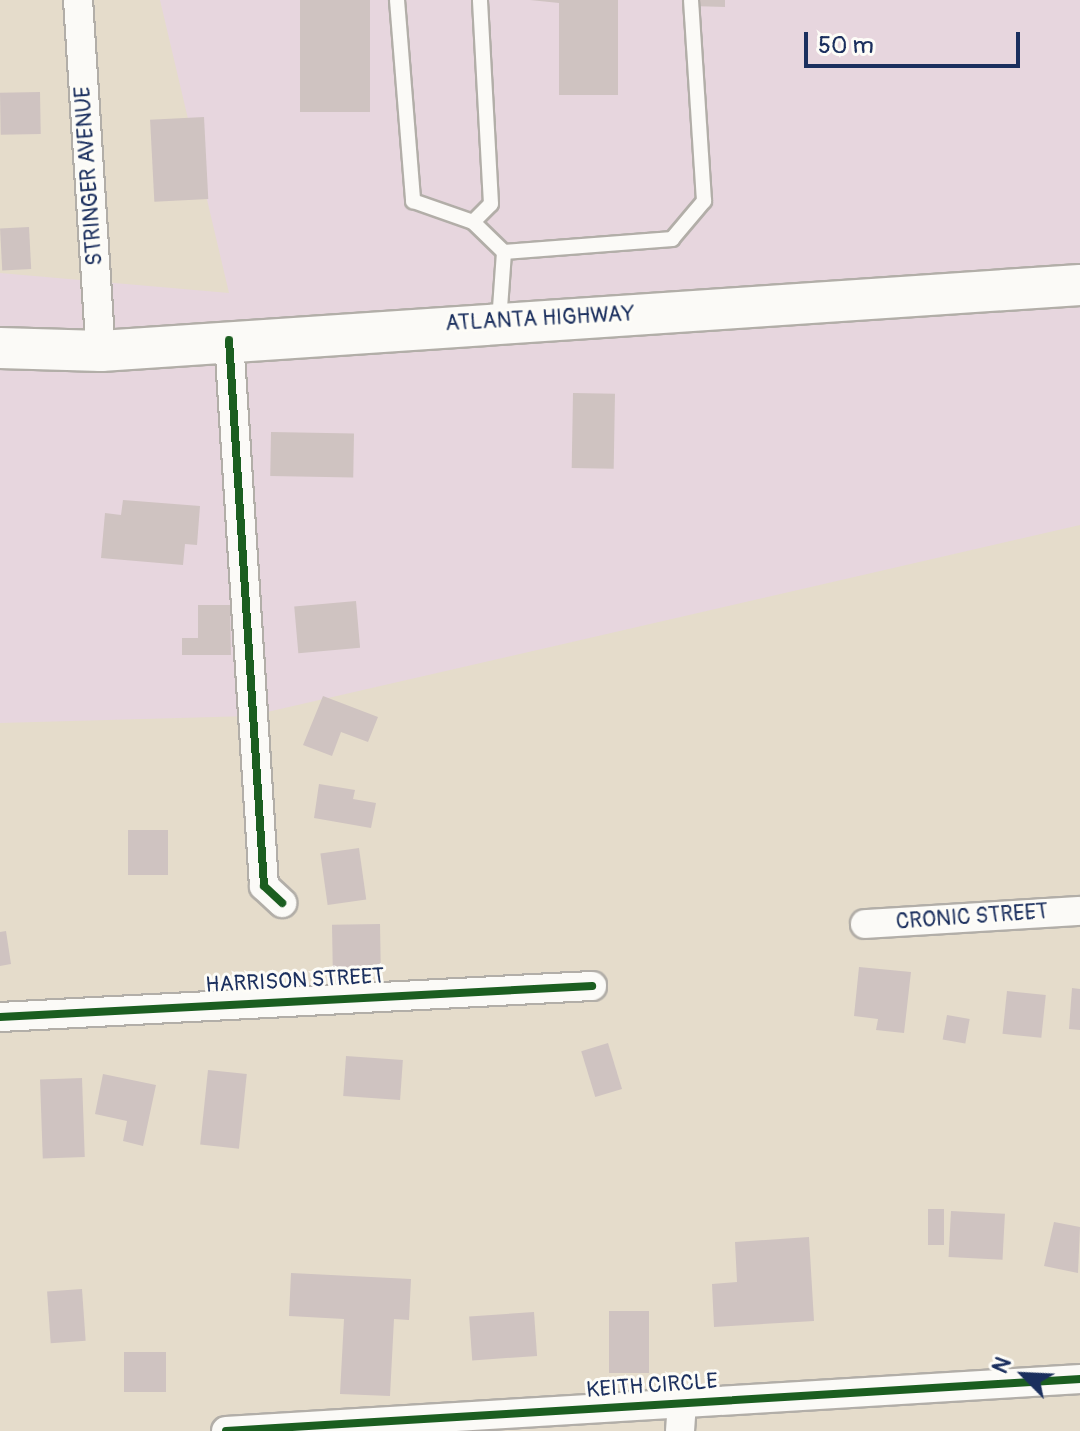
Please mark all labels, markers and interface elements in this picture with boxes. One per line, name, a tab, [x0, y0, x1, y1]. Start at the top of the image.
scale bar	[808, 16, 1024, 66]
text: 50 m	[818, 31, 874, 60]
street label: STRINGER AVENUE	[70, 85, 108, 267]
street label: ATLANTA HIGHWAY	[445, 301, 635, 337]
street label: CRONIC STREET	[895, 899, 1049, 935]
street label: HARRISON STREET	[205, 963, 385, 999]
north arrow	[984, 1335, 1064, 1415]
text: N	[986, 1353, 1018, 1378]
street label: KEITH CIRCLE	[585, 1368, 719, 1404]

